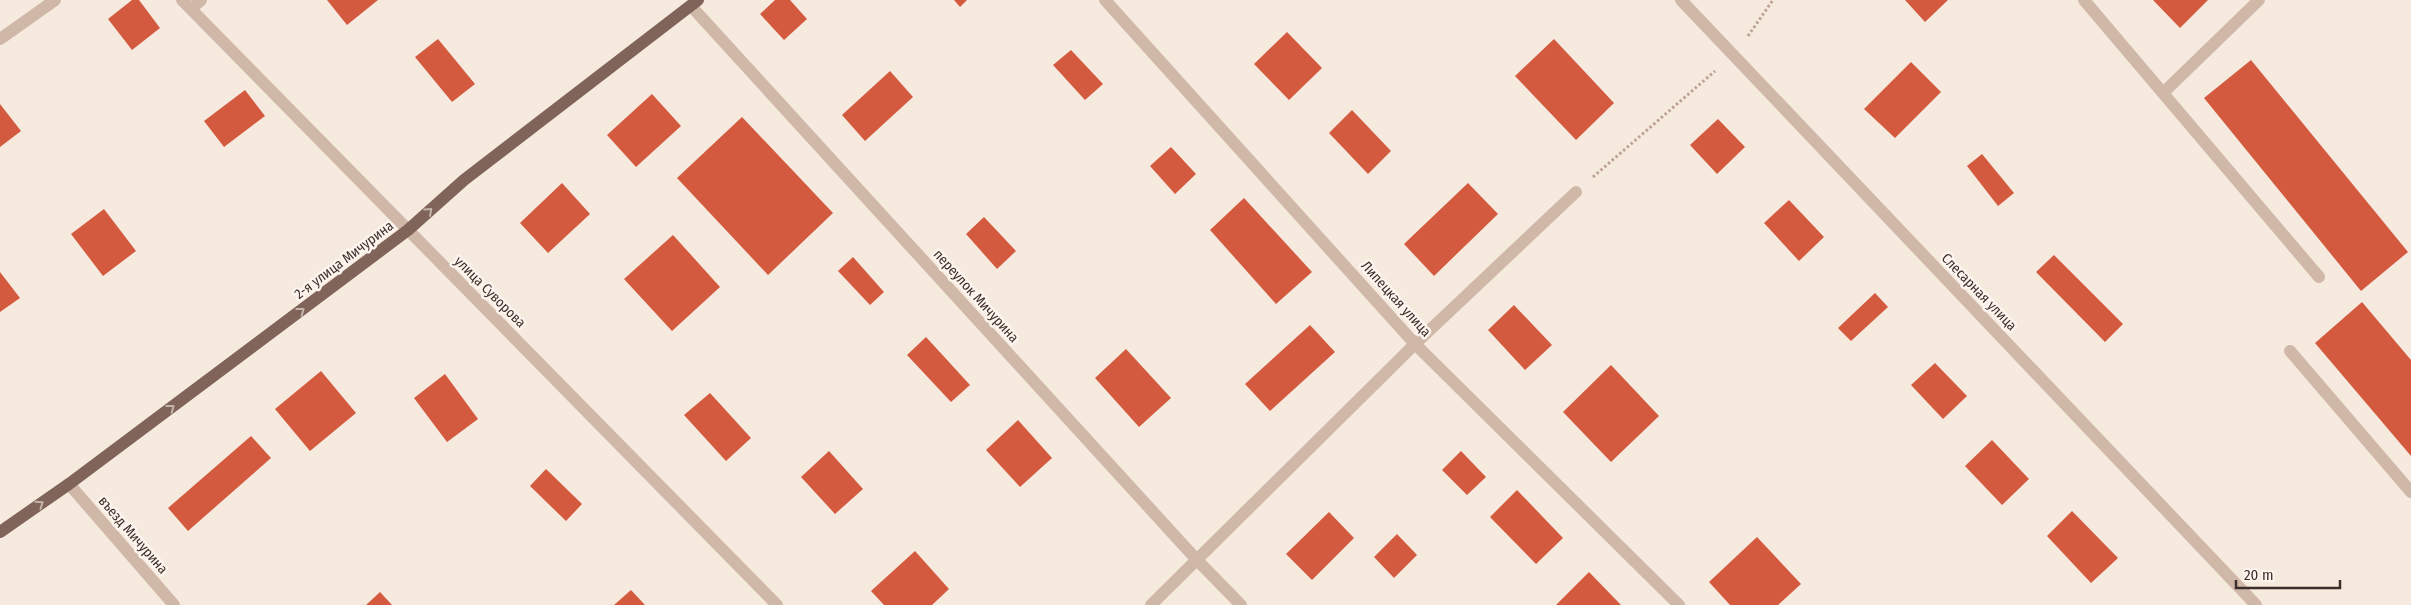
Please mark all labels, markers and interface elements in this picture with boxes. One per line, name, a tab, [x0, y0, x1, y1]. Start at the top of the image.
one-way arrow	[424, 208, 433, 217]
street label: 2-я улица Мичурина	[291, 217, 397, 303]
street label: переулок Мичурина	[930, 246, 1022, 346]
street label: Слесарная улица	[1938, 250, 2020, 334]
street label: улица Суворова	[451, 253, 529, 331]
street label: Липецкая улица	[1358, 258, 1435, 340]
one-way arrow	[295, 308, 304, 316]
one-way arrow	[165, 405, 175, 414]
street label: въезд Мичурина	[95, 493, 171, 577]
one-way arrow	[34, 501, 44, 510]
scale bar	[2236, 558, 2340, 590]
text: 20 m	[2244, 566, 2274, 584]

